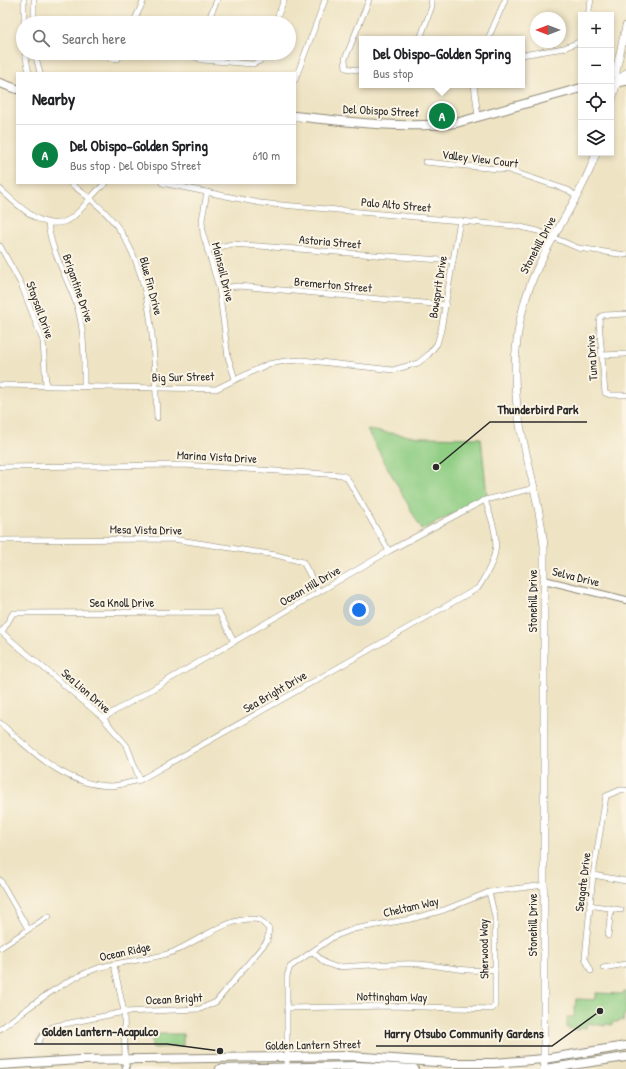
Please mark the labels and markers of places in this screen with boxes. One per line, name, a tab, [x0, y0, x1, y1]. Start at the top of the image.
pin: A	[429, 101, 455, 131]
callout: Thunderbird Park	[490, 397, 587, 422]
callout: Golden Lantern-Acapulco	[34, 1019, 167, 1044]
callout: Harry Otsubo Community Gardens	[376, 1021, 552, 1046]

